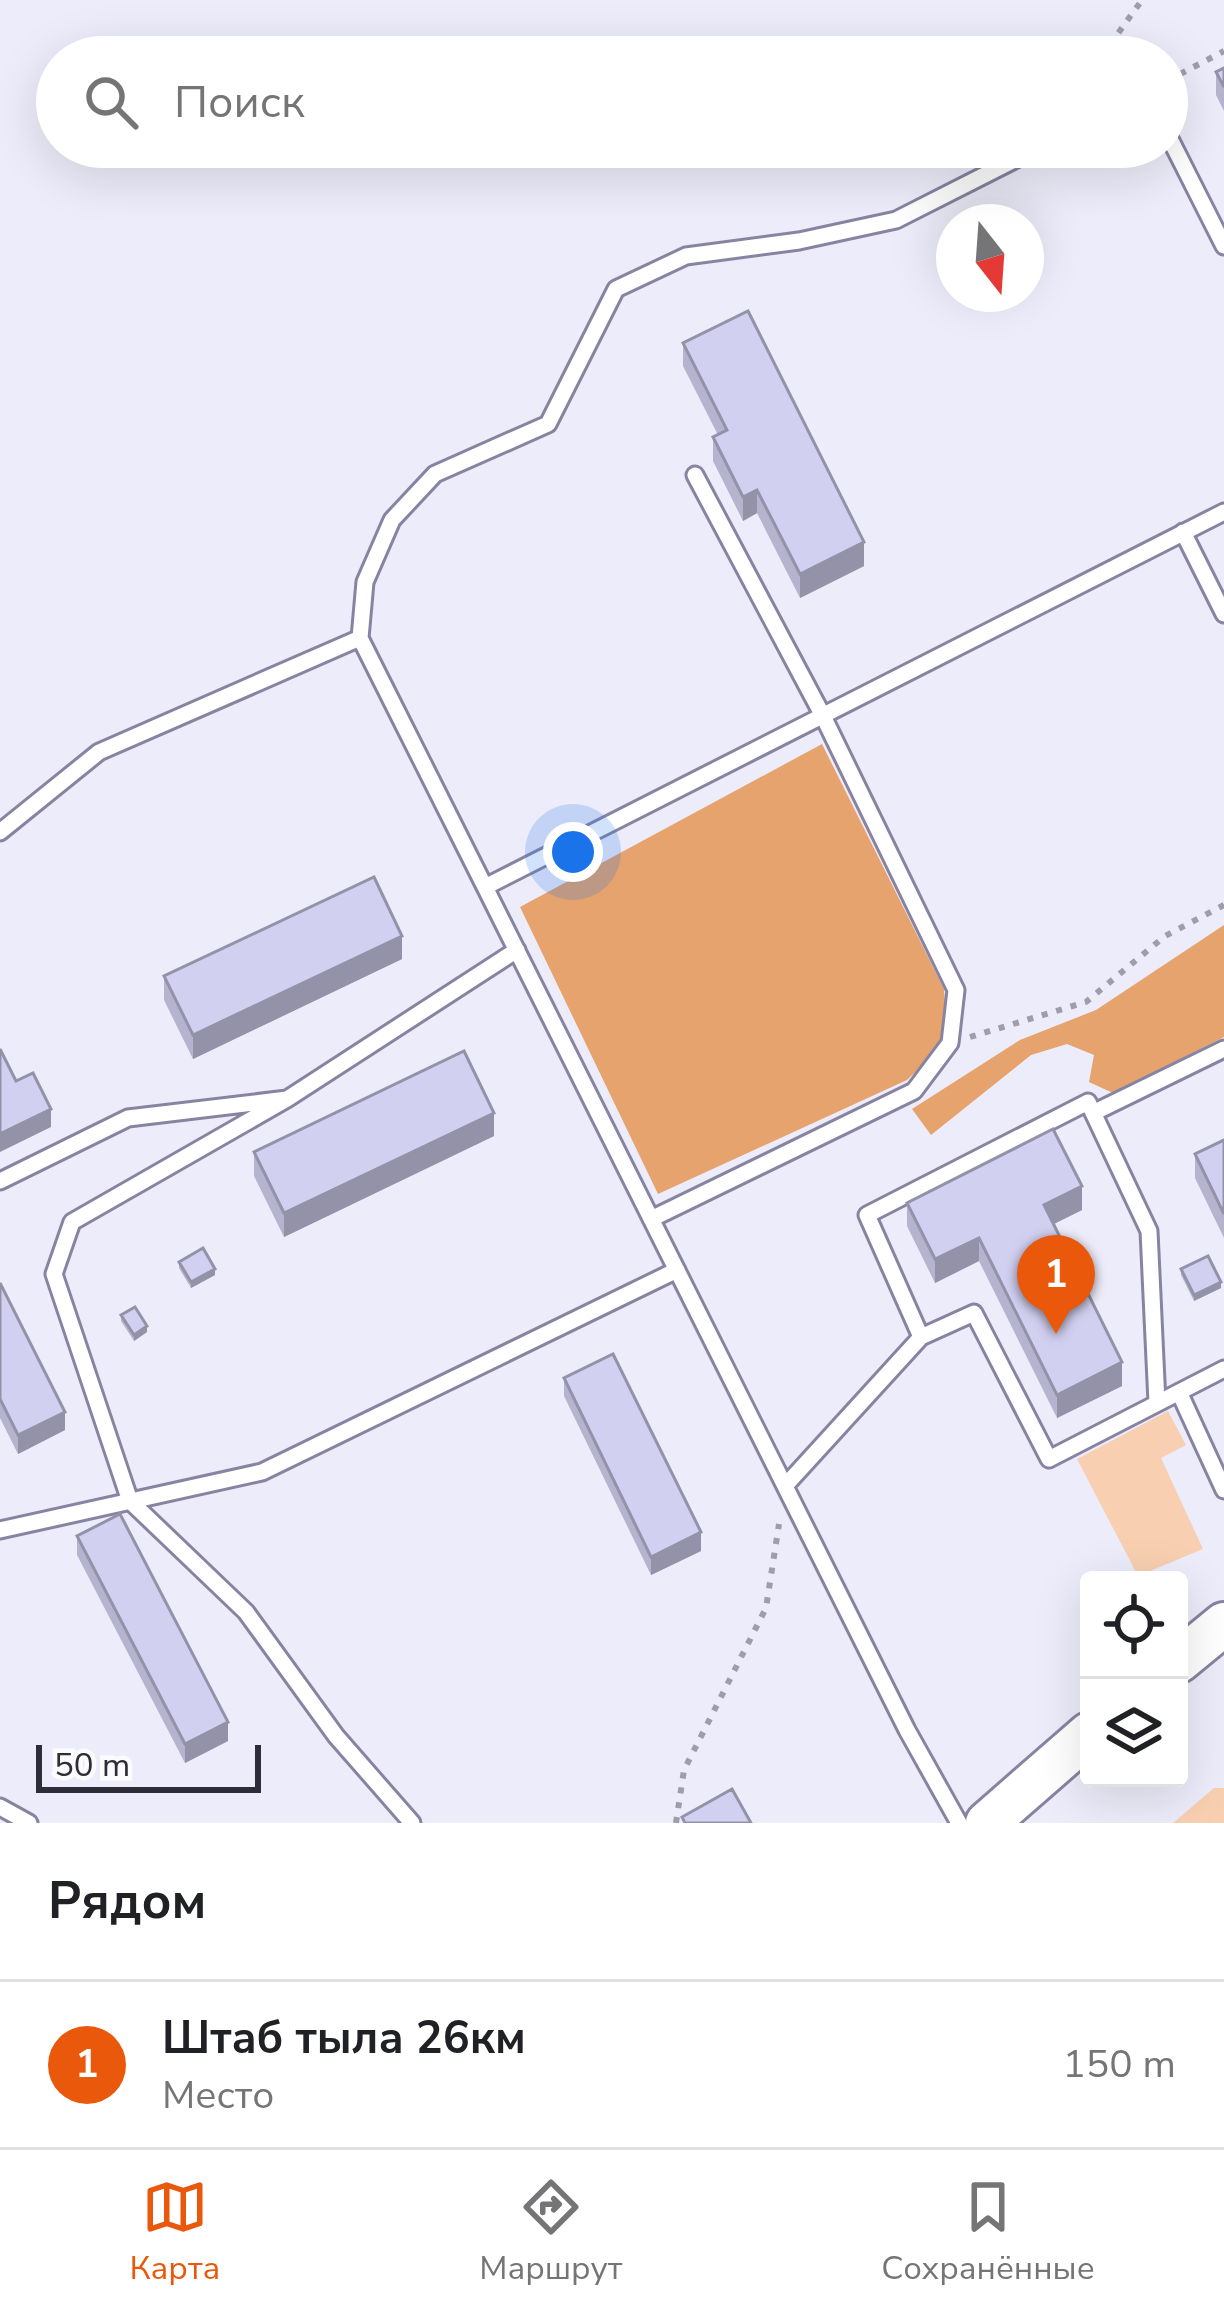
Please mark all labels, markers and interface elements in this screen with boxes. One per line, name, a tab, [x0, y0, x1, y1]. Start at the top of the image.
search box	[36, 36, 1188, 168]
icon: search	[78, 69, 144, 135]
text: Поиск	[174, 72, 305, 133]
north arrow	[936, 204, 1044, 312]
your location	[543, 822, 603, 882]
pin: 1	[1017, 1235, 1095, 1334]
map controls	[1080, 1571, 1188, 1787]
button: locate	[1080, 1571, 1188, 1679]
button: layers	[1080, 1679, 1188, 1787]
scale bar	[36, 1739, 261, 1792]
text: 50 m	[54, 1743, 130, 1788]
text: Рядом	[48, 1866, 206, 1936]
text: Штаб тыла 26км	[162, 2008, 526, 2069]
text: 1	[75, 2038, 99, 2091]
text: 150 m	[1062, 2038, 1176, 2091]
text: Место	[162, 2069, 274, 2122]
tab: Карта	[129, 2174, 220, 2291]
tab: Маршрут	[479, 2174, 623, 2291]
tab: Сохранённые	[881, 2174, 1095, 2291]

